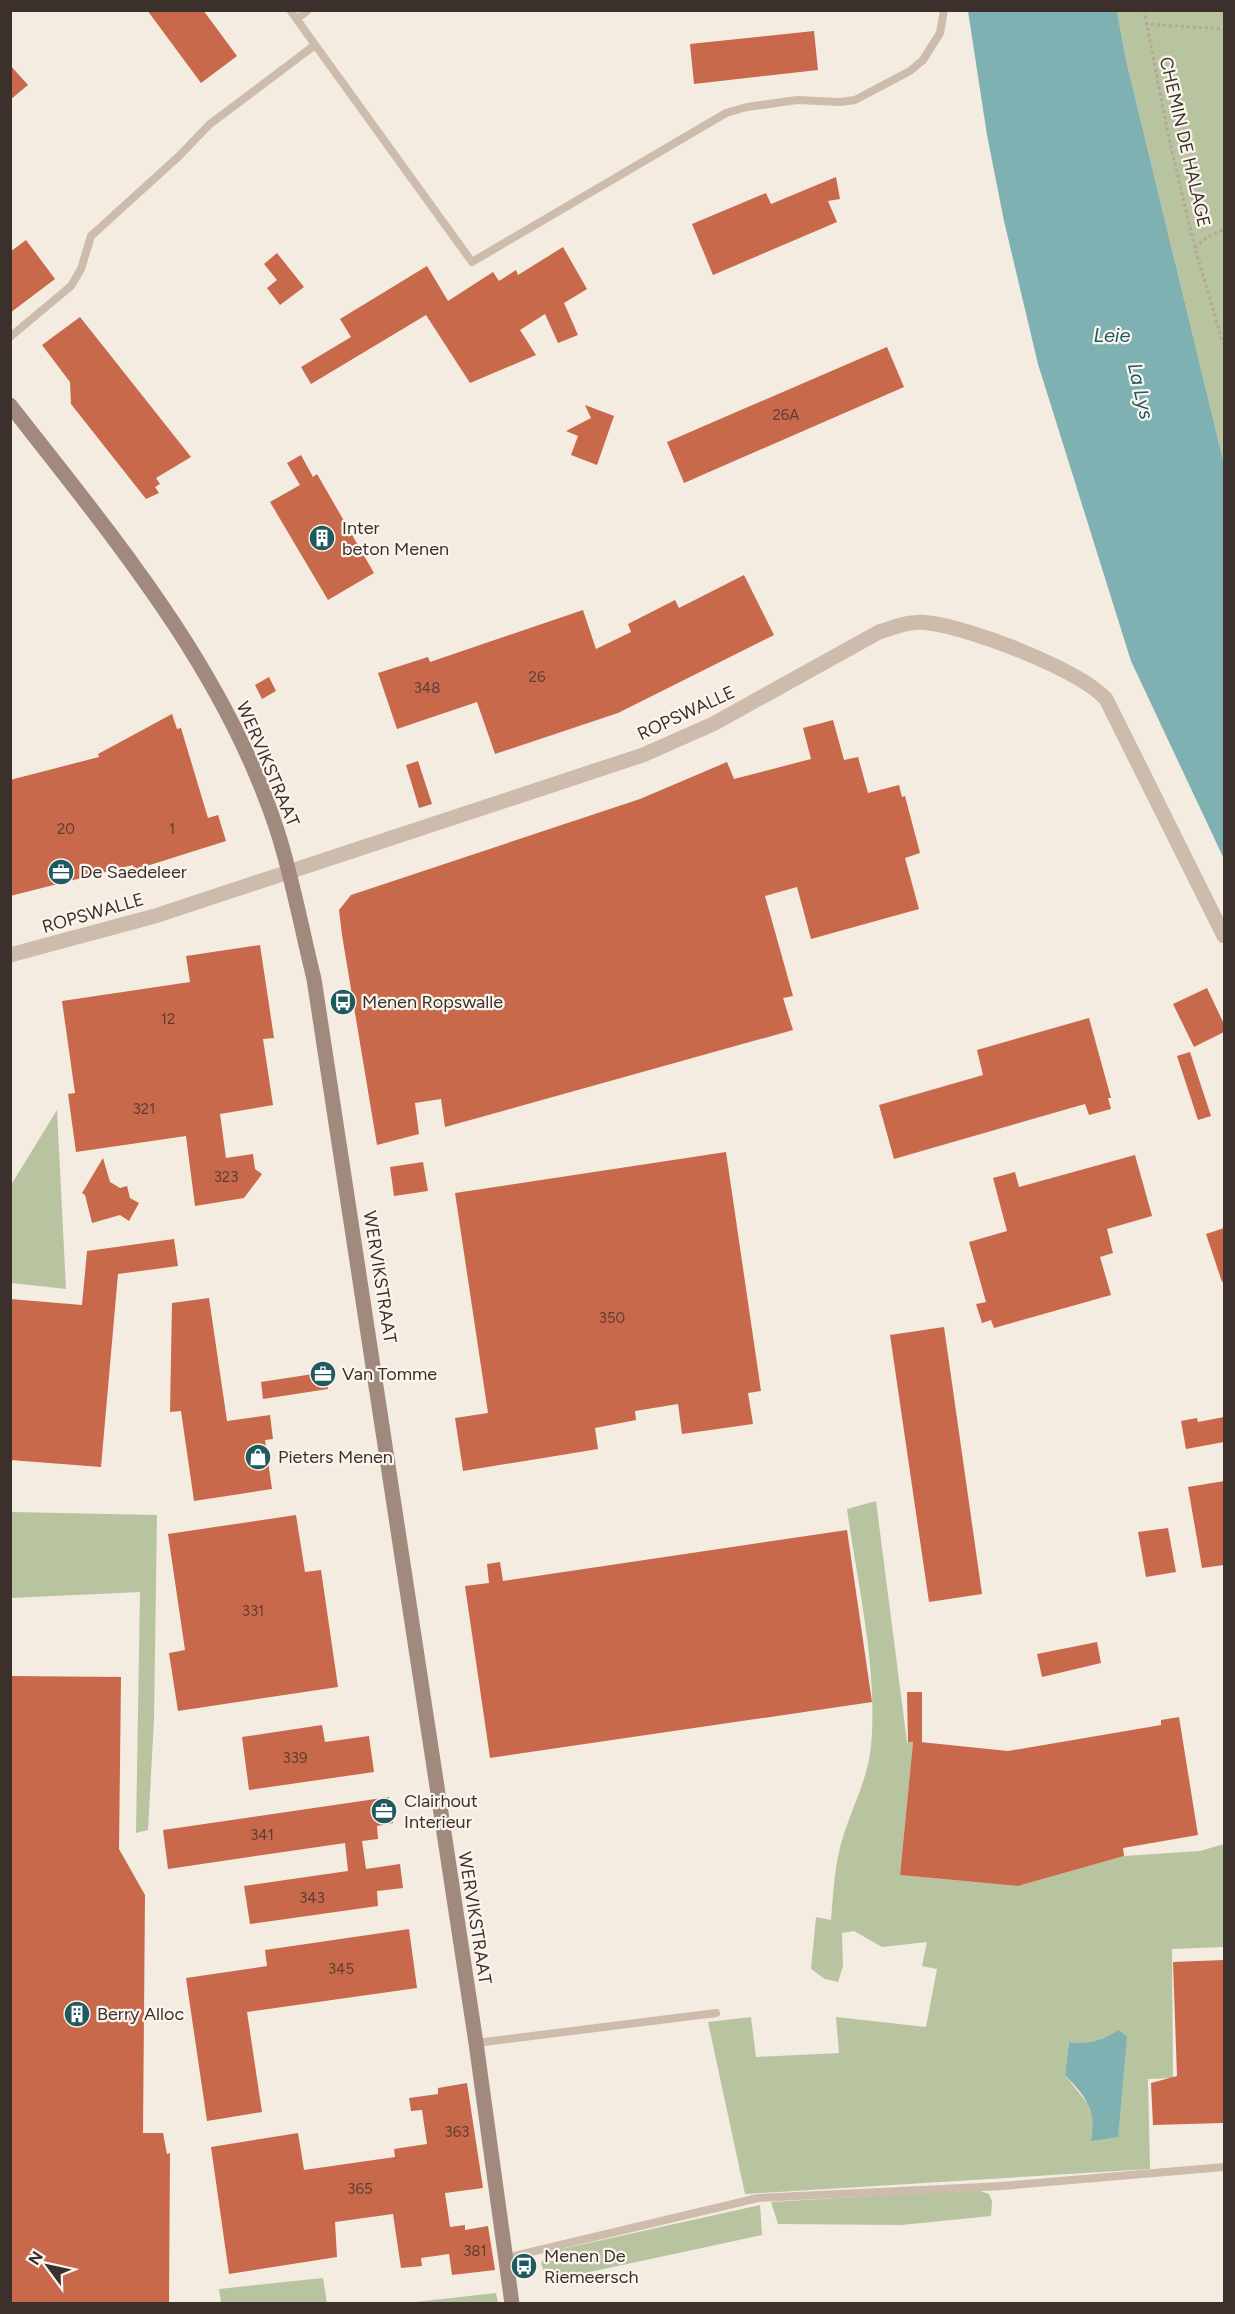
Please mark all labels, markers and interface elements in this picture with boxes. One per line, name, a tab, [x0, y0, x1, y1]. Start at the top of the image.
street label: CHEMIN DE HALAGE	[1155, 55, 1215, 229]
water label: Leie	[1094, 323, 1131, 347]
water label: La Lys	[1123, 360, 1159, 422]
house number: 26A	[772, 406, 800, 424]
place label: Inter beton Menen	[342, 517, 449, 560]
building icon: Inter beton Menen	[307, 523, 337, 553]
house number: 26	[529, 668, 546, 686]
house number: 348	[414, 679, 440, 697]
street label: ROPSWALLE	[634, 681, 738, 745]
street label: WERVIKSTRAAT	[232, 698, 304, 830]
house number: 20	[57, 820, 75, 838]
house number: 1	[169, 820, 175, 838]
office icon: De Saedeleer	[46, 857, 76, 887]
place label: De Saedeleer	[80, 861, 187, 883]
street label: ROPSWALLE	[40, 888, 146, 938]
bus stop icon: Menen Ropswalle	[328, 987, 358, 1017]
place label: Menen Ropswalle	[362, 991, 503, 1013]
house number: 12	[161, 1010, 175, 1028]
house number: 321	[133, 1100, 155, 1118]
house number: 323	[214, 1168, 238, 1186]
street label: WERVIKSTRAAT	[359, 1209, 401, 1345]
house number: 350	[599, 1309, 625, 1327]
office icon: Van Tomme	[308, 1359, 338, 1389]
place label: Van Tomme	[342, 1363, 437, 1385]
shop icon: Pieters Menen	[243, 1442, 273, 1472]
place label: Pieters Menen	[278, 1446, 393, 1468]
house number: 331	[242, 1602, 264, 1620]
house number: 339	[283, 1749, 307, 1767]
place label: Clairhout Interieur	[404, 1790, 478, 1833]
office icon: Clairhout Interieur	[369, 1796, 399, 1826]
house number: 341	[250, 1826, 274, 1844]
street label: WERVIKSTRAAT	[454, 1850, 496, 1986]
house number: 343	[299, 1889, 325, 1907]
house number: 345	[328, 1960, 354, 1978]
building icon: Berry Alloc	[62, 1999, 92, 2029]
place label: Berry Alloc	[97, 2003, 184, 2025]
house number: 363	[445, 2123, 469, 2141]
house number: 365	[347, 2180, 373, 2198]
north arrow	[18, 2236, 78, 2296]
house number: 381	[463, 2242, 487, 2260]
place label: Menen De Riemeersch	[544, 2245, 639, 2288]
text: N	[25, 2248, 47, 2268]
bus stop icon: Menen De Riemeersch	[509, 2251, 539, 2281]

